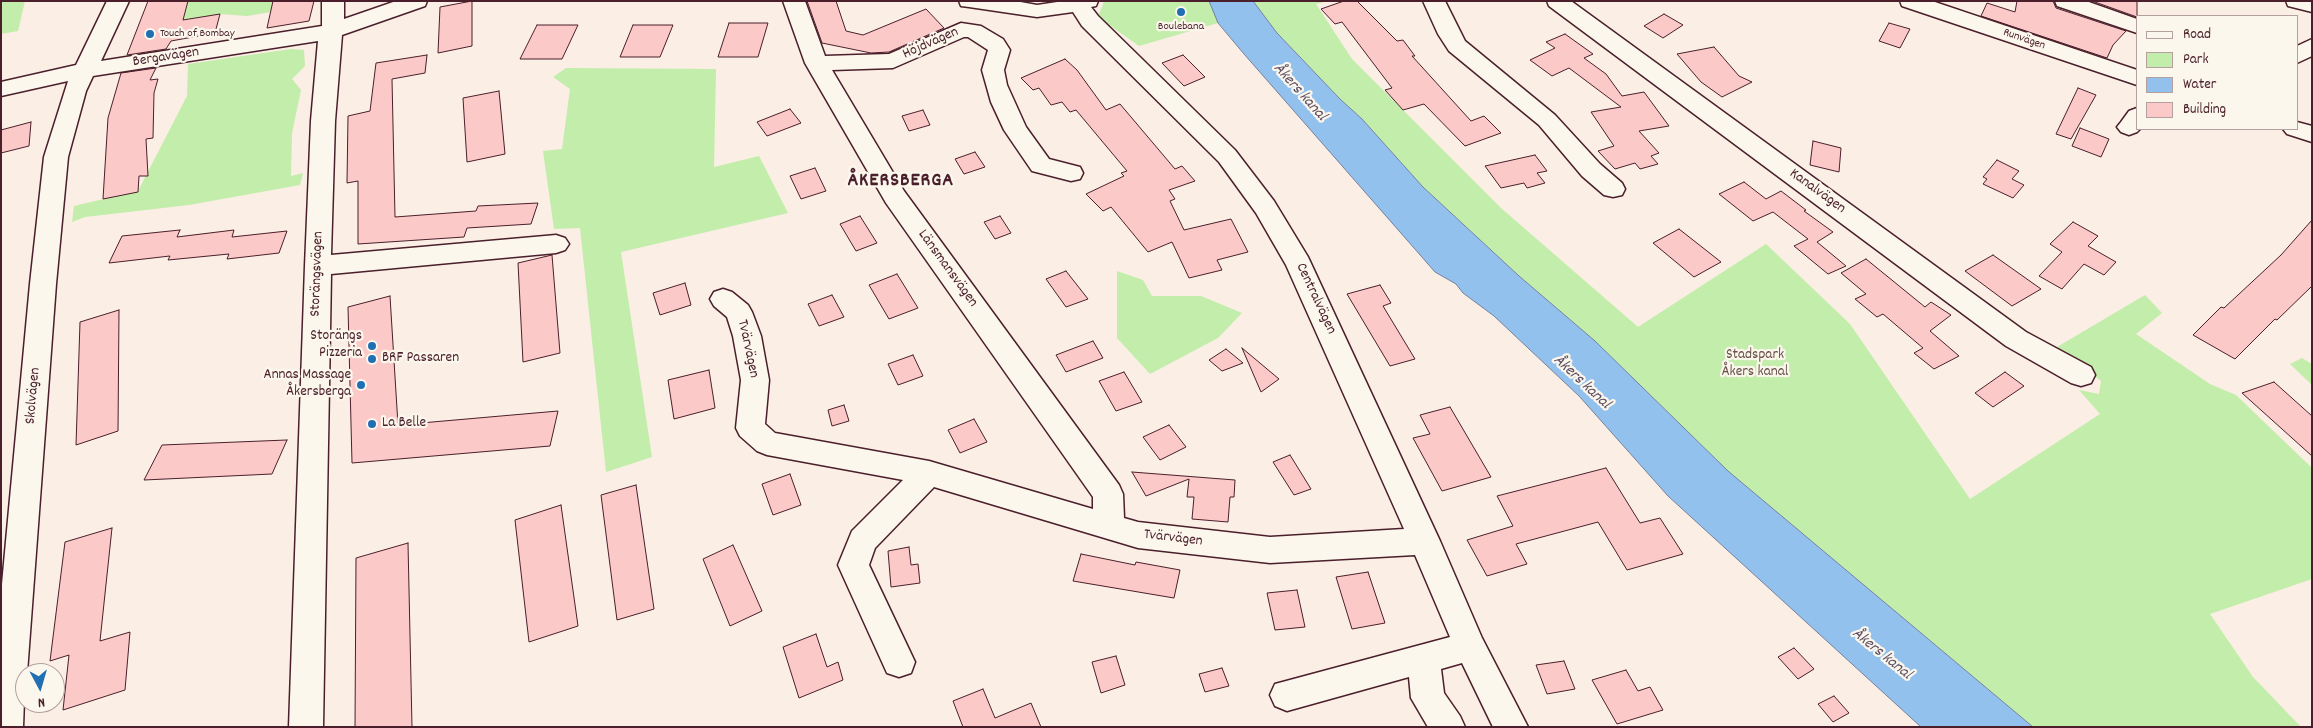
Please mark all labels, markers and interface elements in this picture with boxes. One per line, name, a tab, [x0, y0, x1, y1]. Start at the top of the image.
marker: Boulebana	[1175, 6, 1187, 18]
legend	[2136, 15, 2298, 130]
place label: Boulebana	[1158, 20, 1204, 34]
street label: Höjdvägen	[900, 24, 962, 64]
text: Road	[2183, 24, 2211, 46]
street label: Runvägen	[2001, 26, 2047, 54]
place label: Touch of Bombay	[160, 27, 235, 41]
marker: Touch of Bombay	[144, 28, 156, 40]
street label: Bergavägen	[132, 44, 200, 72]
text: Park	[2183, 49, 2209, 71]
water label: Åkers kanal	[1268, 60, 1330, 126]
text: Water	[2183, 74, 2216, 96]
text: Building	[2183, 99, 2226, 121]
street label: Kanalvägen	[1785, 166, 1849, 218]
district label: ÅKERSBERGA	[846, 170, 956, 194]
street label: Länsmansvägen	[913, 227, 981, 311]
street label: Storängsvägen	[308, 231, 328, 317]
street label: Centralvägen	[1291, 261, 1339, 337]
street label: Tvärvägen	[732, 318, 762, 380]
place label: Storängs Pizzeria	[310, 328, 362, 363]
marker: Storängs Pizzeria	[366, 340, 378, 352]
park label: Stadspark Åkers kanal	[1722, 347, 1788, 382]
place label: BRF Passaren	[382, 350, 459, 368]
water label: Åkers kanal	[1548, 352, 1614, 414]
marker: BRF Passaren	[366, 353, 378, 365]
street label: Skolvägen	[23, 367, 45, 425]
place label: Annas Massage Åkersberga	[264, 367, 351, 402]
marker: Annas Massage Åkersberga	[355, 379, 367, 391]
place label: La Belle	[382, 415, 426, 433]
marker: La Belle	[366, 418, 378, 430]
street label: Tvärvägen	[1143, 526, 1203, 552]
water label: Åkers kanal	[1847, 625, 1915, 685]
north arrow	[15, 663, 65, 713]
text: N	[37, 692, 46, 712]

